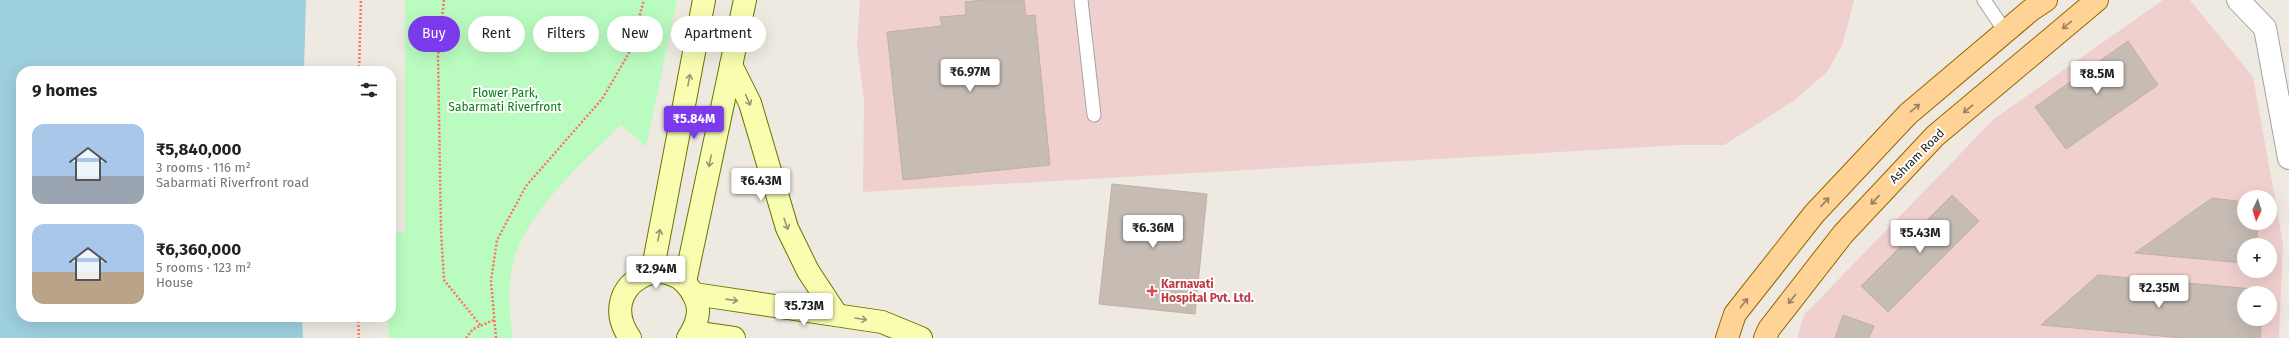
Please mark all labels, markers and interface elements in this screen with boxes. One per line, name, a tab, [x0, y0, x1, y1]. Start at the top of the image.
chip: Buy	[408, 16, 460, 52]
chip: Rent	[468, 16, 525, 52]
chip: Filters	[533, 16, 599, 52]
chip: New	[607, 16, 663, 52]
chip: Apartment	[671, 16, 766, 52]
one-way arrow	[2062, 20, 2072, 29]
pin: ₹6.97M	[937, 59, 1003, 93]
pin: ₹8.5M	[2069, 61, 2125, 95]
text: ₹6.97M	[950, 64, 990, 79]
text: ₹8.5M	[2080, 66, 2114, 81]
one-way arrow	[685, 74, 693, 87]
icon: filters	[358, 79, 380, 101]
text: 9 homes	[32, 80, 97, 101]
park label: Flower Park, Sabarmati Riverfront	[448, 86, 562, 114]
one-way arrow	[745, 94, 752, 106]
one-way arrow	[1910, 104, 1920, 113]
one-way arrow	[1962, 104, 1973, 113]
pin: ₹5.84M	[661, 106, 727, 140]
text: ₹5.84M	[673, 111, 715, 126]
street label: Ashram Road	[1887, 126, 1947, 186]
text: ₹5,840,000	[156, 139, 242, 160]
icon: home	[64, 140, 112, 188]
one-way arrow	[706, 155, 714, 168]
text: 3 rooms · 116 m²	[156, 160, 251, 175]
pin: ₹6.43M	[728, 168, 794, 202]
text: ₹6.43M	[740, 173, 782, 188]
text: Sabarmati Riverfront road	[156, 175, 309, 190]
north arrow	[2237, 190, 2277, 230]
map controls	[2237, 190, 2277, 326]
one-way arrow	[1870, 195, 1880, 205]
one-way arrow	[1820, 197, 1830, 207]
pin: ₹6.36M	[1120, 215, 1186, 249]
one-way arrow	[783, 218, 790, 231]
text: ₹6.36M	[1132, 220, 1174, 235]
pin: ₹5.43M	[1887, 220, 1953, 254]
text: ₹5.43M	[1900, 225, 1940, 240]
one-way arrow	[655, 229, 663, 242]
button: +	[2237, 238, 2277, 278]
text: ₹6,360,000	[156, 239, 241, 260]
icon: home	[64, 240, 112, 288]
pin: ₹2.94M	[623, 256, 689, 290]
text: 5 rooms · 123 m²	[156, 260, 251, 275]
text: ₹2.94M	[635, 261, 677, 276]
text: House	[156, 275, 193, 290]
pin: ₹2.35M	[2126, 275, 2192, 309]
place label: Karnavati Hospital Pvt. Ltd.	[1161, 277, 1254, 305]
text: ₹2.35M	[2138, 280, 2180, 295]
marker: Karnavati Hospital Pvt. Ltd.	[1146, 285, 1158, 297]
button: −	[2237, 286, 2277, 326]
pin: ₹5.73M	[771, 293, 837, 327]
one-way arrow	[1787, 294, 1796, 305]
one-way arrow	[725, 296, 738, 304]
text: ₹5.73M	[784, 298, 824, 313]
one-way arrow	[1739, 298, 1748, 309]
one-way arrow	[854, 315, 867, 323]

